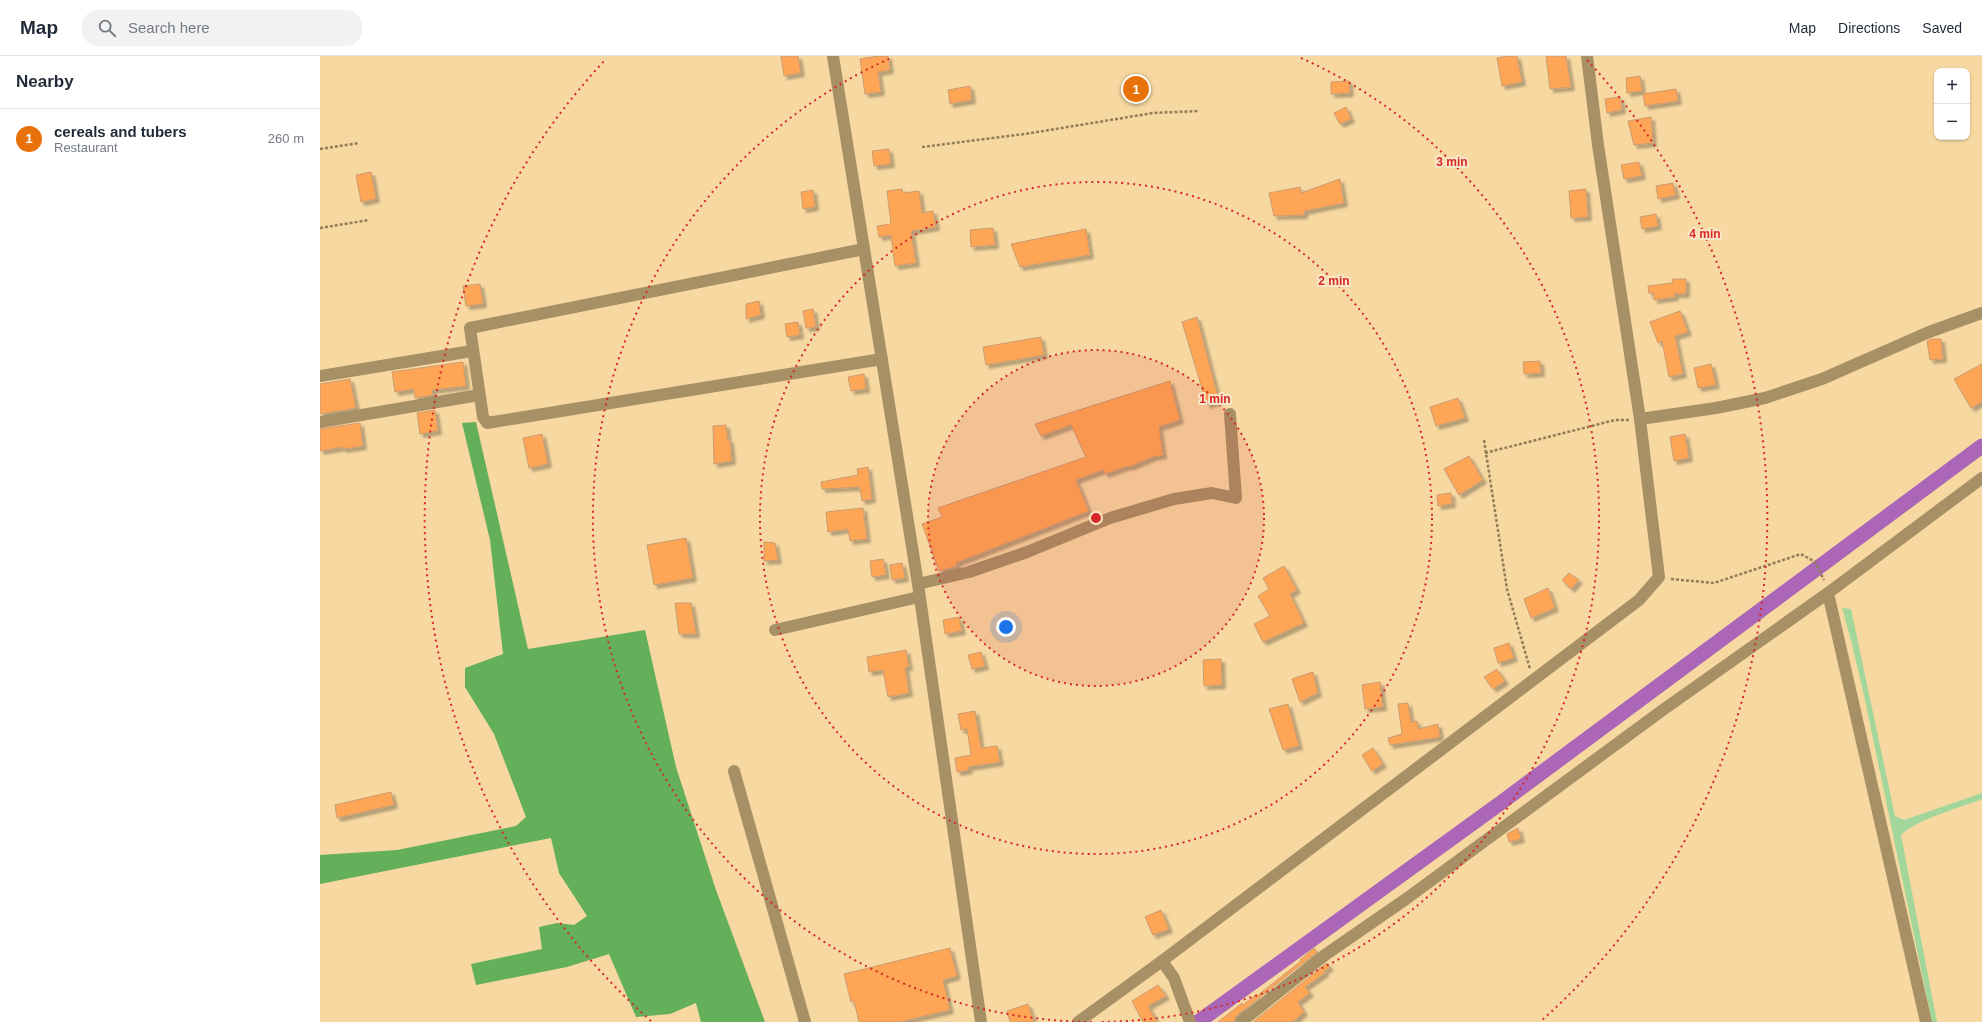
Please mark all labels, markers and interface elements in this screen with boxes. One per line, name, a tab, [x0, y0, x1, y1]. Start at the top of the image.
search box	[82, 10, 362, 46]
text: Map	[20, 17, 58, 38]
icon: search	[96, 17, 118, 39]
text: Search here	[128, 19, 210, 36]
text: Map	[1789, 20, 1816, 36]
text: Directions	[1838, 20, 1900, 36]
text: Saved	[1922, 20, 1962, 36]
map controls	[1934, 68, 1970, 140]
button: +	[1934, 68, 1970, 104]
text: Nearby	[16, 72, 74, 91]
pin: 1	[1123, 74, 1149, 104]
button: −	[1934, 104, 1970, 140]
text: cereals and tubers	[54, 123, 187, 140]
text: 1	[25, 131, 33, 146]
text: 260 m	[268, 131, 304, 146]
text: Restaurant	[54, 140, 118, 155]
text: 3 min	[1436, 155, 1468, 169]
text: 4 min	[1689, 227, 1721, 241]
text: 2 min	[1318, 274, 1350, 288]
text: 1 min	[1199, 392, 1231, 406]
centre of rings	[1089, 511, 1103, 525]
your location	[996, 617, 1016, 637]

